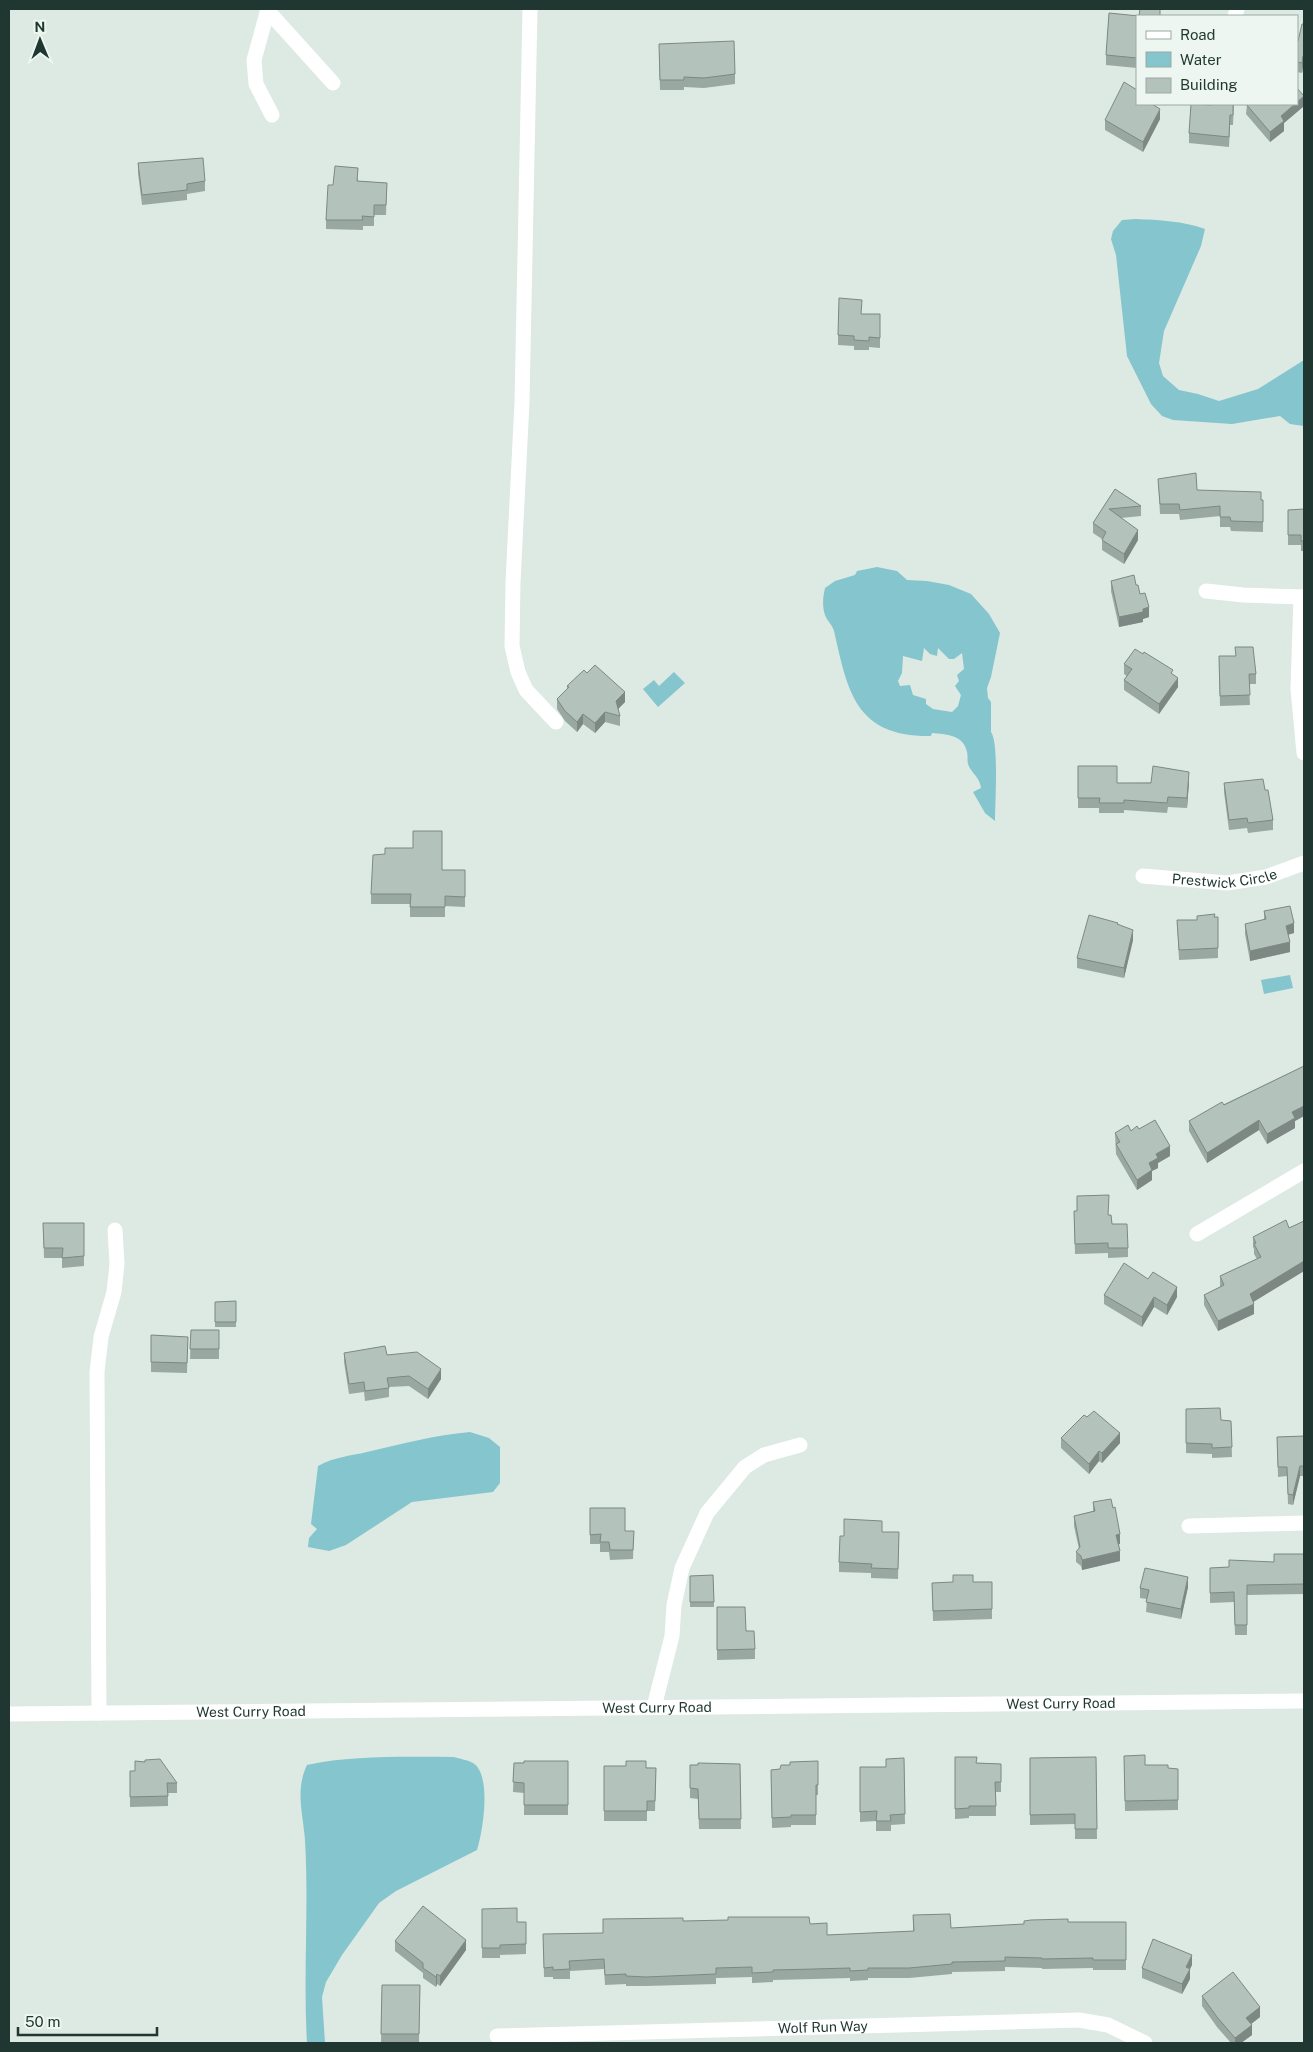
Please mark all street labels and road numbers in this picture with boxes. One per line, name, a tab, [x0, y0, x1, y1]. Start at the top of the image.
street label: Prestwick Circle	[1171, 866, 1279, 891]
street label: West Curry Road	[1006, 1695, 1116, 1712]
street label: West Curry Road	[602, 1699, 712, 1716]
street label: West Curry Road	[196, 1703, 306, 1720]
street label: Wolf Run Way	[778, 2018, 869, 2036]

